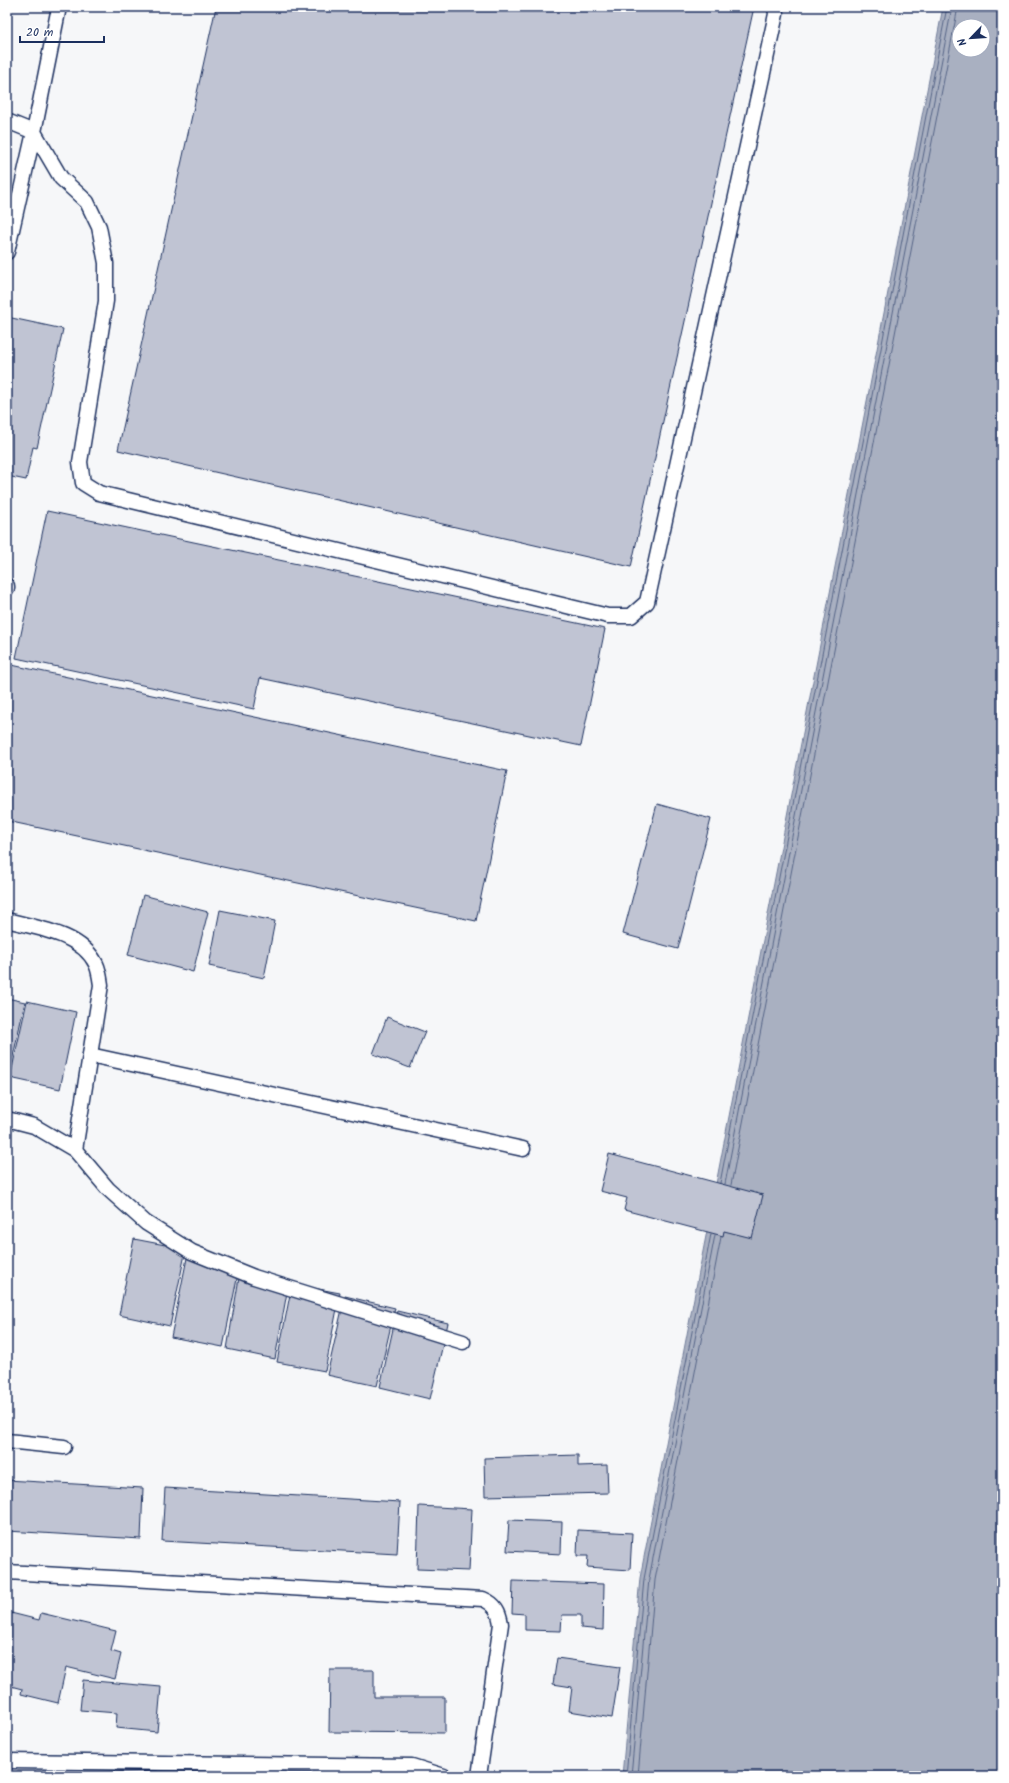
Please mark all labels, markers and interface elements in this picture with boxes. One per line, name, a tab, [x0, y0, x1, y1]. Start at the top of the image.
scale bar	[20, 18, 104, 44]
north arrow	[951, 18, 991, 58]
text: 20 m	[26, 23, 54, 42]
text: N	[953, 35, 972, 49]

